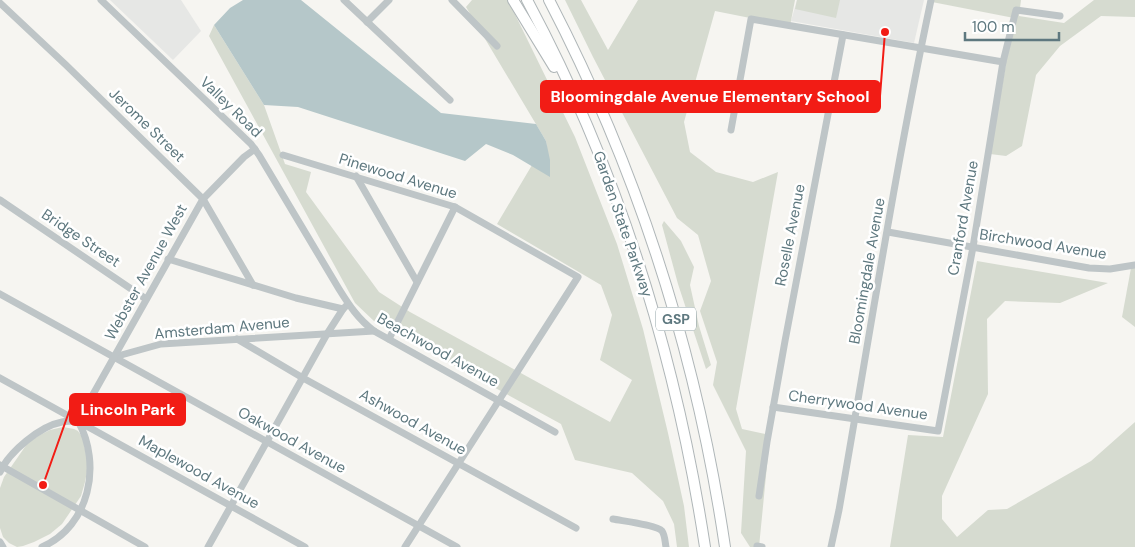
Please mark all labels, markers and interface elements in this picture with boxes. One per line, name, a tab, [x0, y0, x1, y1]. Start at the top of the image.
scale bar	[965, 10, 1059, 42]
text: 100 m	[972, 17, 1015, 37]
street label: Valley Road	[195, 72, 267, 142]
callout: Bloomingdale Avenue Elementary School	[541, 81, 880, 112]
street label: Jerome Street	[105, 84, 189, 167]
text: Bloomingdale Avenue Elementary School	[550, 86, 870, 107]
street label: Garden State Parkway	[589, 148, 658, 300]
street label: Pinewood Avenue	[337, 149, 459, 203]
street label: Cranford Avenue	[943, 159, 983, 277]
street label: Roselle Avenue	[770, 182, 810, 288]
street label: Bloomingdale Avenue	[844, 196, 890, 346]
street label: Webster Avenue West	[100, 200, 192, 344]
street label: Bridge Street	[38, 204, 124, 272]
street label: Birchwood Avenue	[978, 224, 1108, 264]
street label: Beachwood Avenue	[374, 308, 502, 392]
road number: GSP	[656, 308, 696, 330]
street label: Amsterdam Avenue	[153, 312, 291, 344]
street label: Ashwood Avenue	[356, 384, 470, 460]
street label: Cherrywood Avenue	[787, 385, 929, 425]
callout: Lincoln Park	[70, 394, 185, 425]
text: Lincoln Park	[80, 399, 176, 420]
street label: Oakwood Avenue	[234, 402, 350, 478]
street label: Maplewood Avenue	[135, 431, 263, 513]

